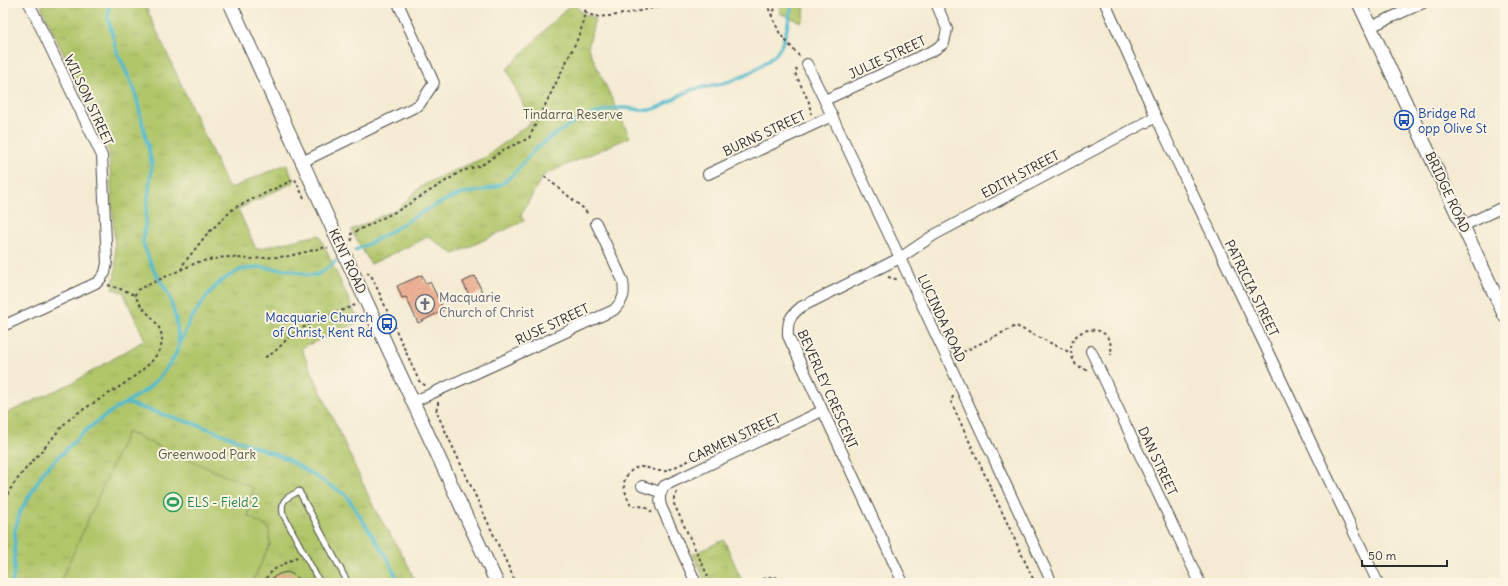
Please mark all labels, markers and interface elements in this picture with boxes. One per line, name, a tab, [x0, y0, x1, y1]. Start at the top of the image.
street label: JULIE STREET	[846, 32, 929, 83]
street label: WILSON STREET	[60, 52, 117, 148]
place label: Bridge Rd opp Olive St	[1418, 105, 1488, 137]
park label: Tindarra Reserve	[523, 106, 623, 123]
street label: BURNS STREET	[720, 107, 808, 160]
bus stop icon: Bridge Rd opp Olive St	[1393, 109, 1415, 131]
street label: EDITH STREET	[978, 147, 1062, 202]
street label: BRIDGE ROAD	[1421, 149, 1474, 236]
street label: KENT ROAD	[325, 226, 370, 297]
street label: PATRICIA STREET	[1221, 237, 1282, 340]
street label: LUCINDA ROAD	[914, 271, 969, 365]
place label: Macquarie Church of Christ	[439, 289, 535, 321]
church icon: Macquarie Church of Christ	[414, 293, 436, 315]
street label: RUSE STREET	[513, 300, 592, 349]
place label: Macquarie Church of Christ, Kent Rd	[265, 309, 373, 341]
bus stop icon: Macquarie Church of Christ, Kent Rd	[376, 313, 398, 335]
street label: BEVERLEY CRESCENT	[794, 327, 862, 452]
street label: CARMEN STREET	[685, 410, 783, 467]
street label: DAN STREET	[1134, 424, 1181, 498]
park label: Greenwood Park	[158, 446, 256, 463]
sports icon: ELS - Field 2	[162, 491, 184, 513]
place label: ELS - Field 2	[187, 494, 259, 511]
scale bar	[1362, 542, 1447, 568]
text: 50 m	[1368, 548, 1397, 563]

